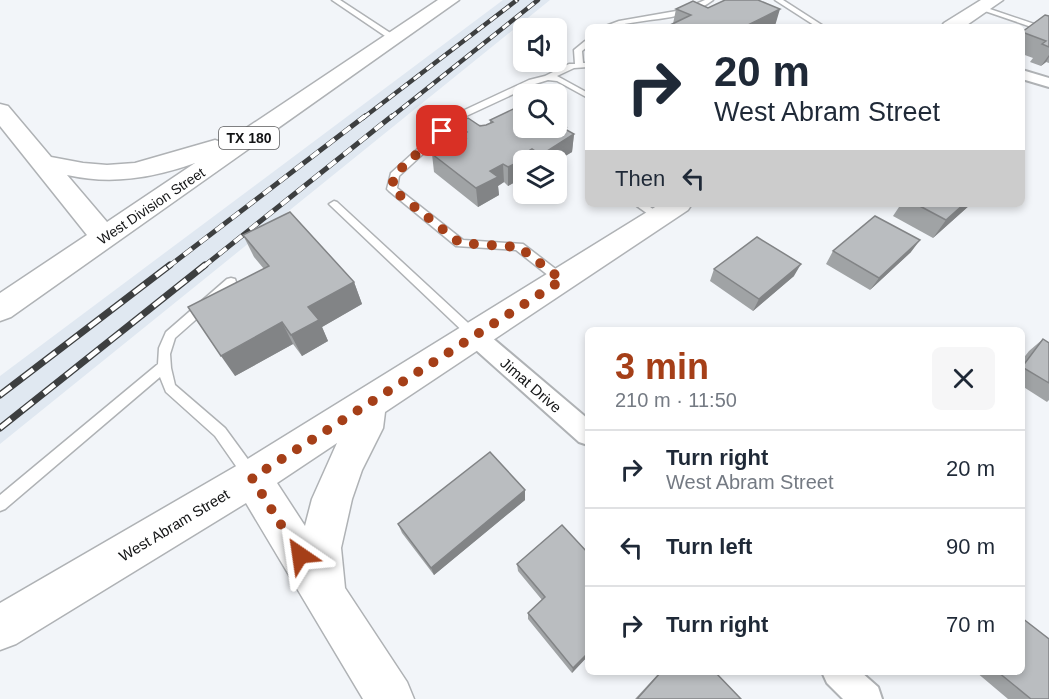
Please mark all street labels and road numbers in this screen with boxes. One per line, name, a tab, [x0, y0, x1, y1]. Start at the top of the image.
road number: TX 180	[219, 127, 279, 149]
street label: West Division Street	[94, 164, 208, 248]
street label: Jimat Drive	[497, 354, 565, 416]
street label: West Abram Street	[116, 485, 233, 565]

